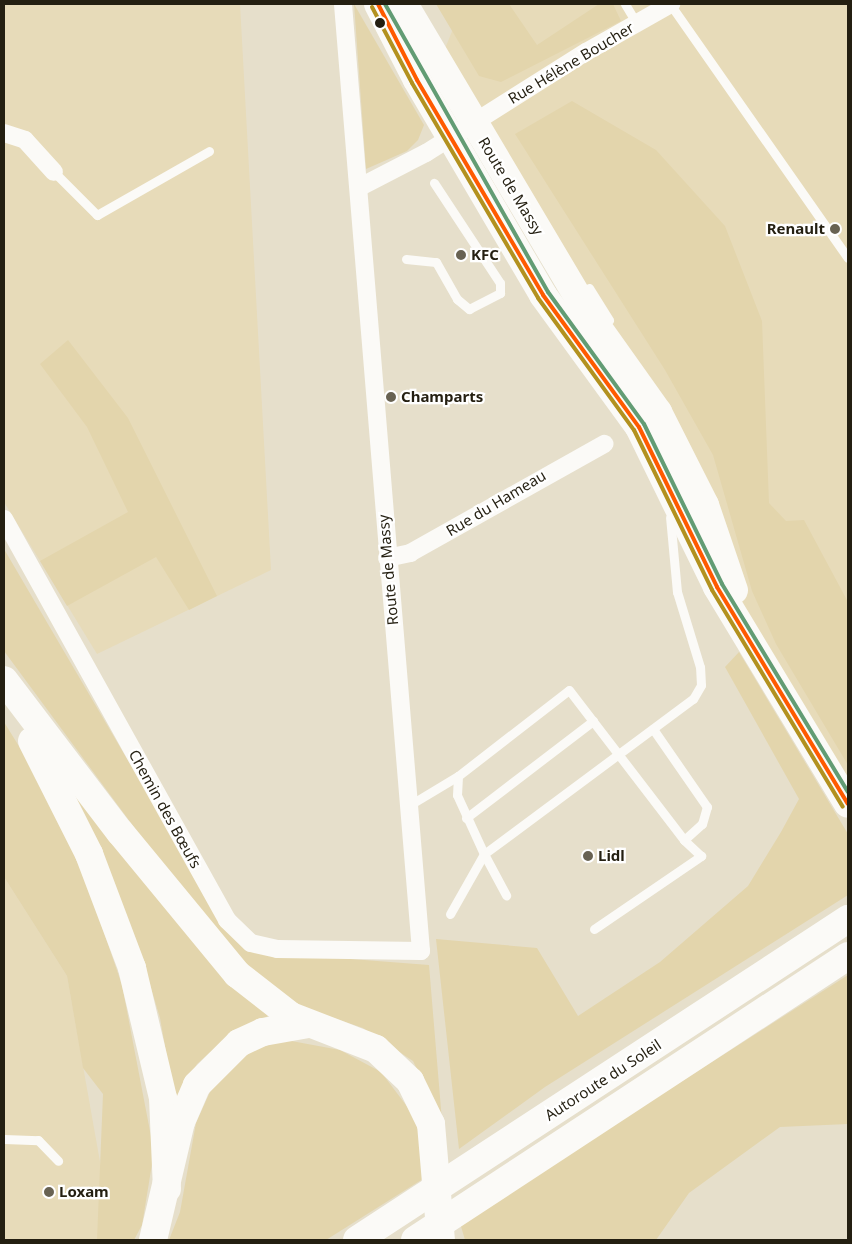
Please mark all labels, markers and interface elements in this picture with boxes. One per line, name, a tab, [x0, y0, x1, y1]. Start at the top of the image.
unlabelled marker	[375, 18, 385, 28]
street label: Rue Hélène Boucher	[505, 18, 637, 108]
street label: Route de Massy	[475, 134, 547, 238]
place label: Renault	[767, 220, 825, 238]
marker: Renault	[829, 223, 841, 235]
place label: KFC	[471, 246, 499, 264]
marker: KFC	[455, 249, 467, 261]
place label: Champarts	[401, 388, 483, 406]
marker: Champarts	[385, 391, 397, 403]
street label: Rue du Hameau	[443, 466, 549, 540]
street label: Route de Massy	[374, 514, 402, 626]
street label: Chemin des Bœufs	[125, 747, 205, 871]
place label: Lidl	[598, 847, 625, 865]
marker: Lidl	[582, 850, 594, 862]
street label: Autoroute du Soleil	[541, 1036, 665, 1124]
place label: Loxam	[59, 1183, 109, 1201]
marker: Loxam	[43, 1186, 55, 1198]

